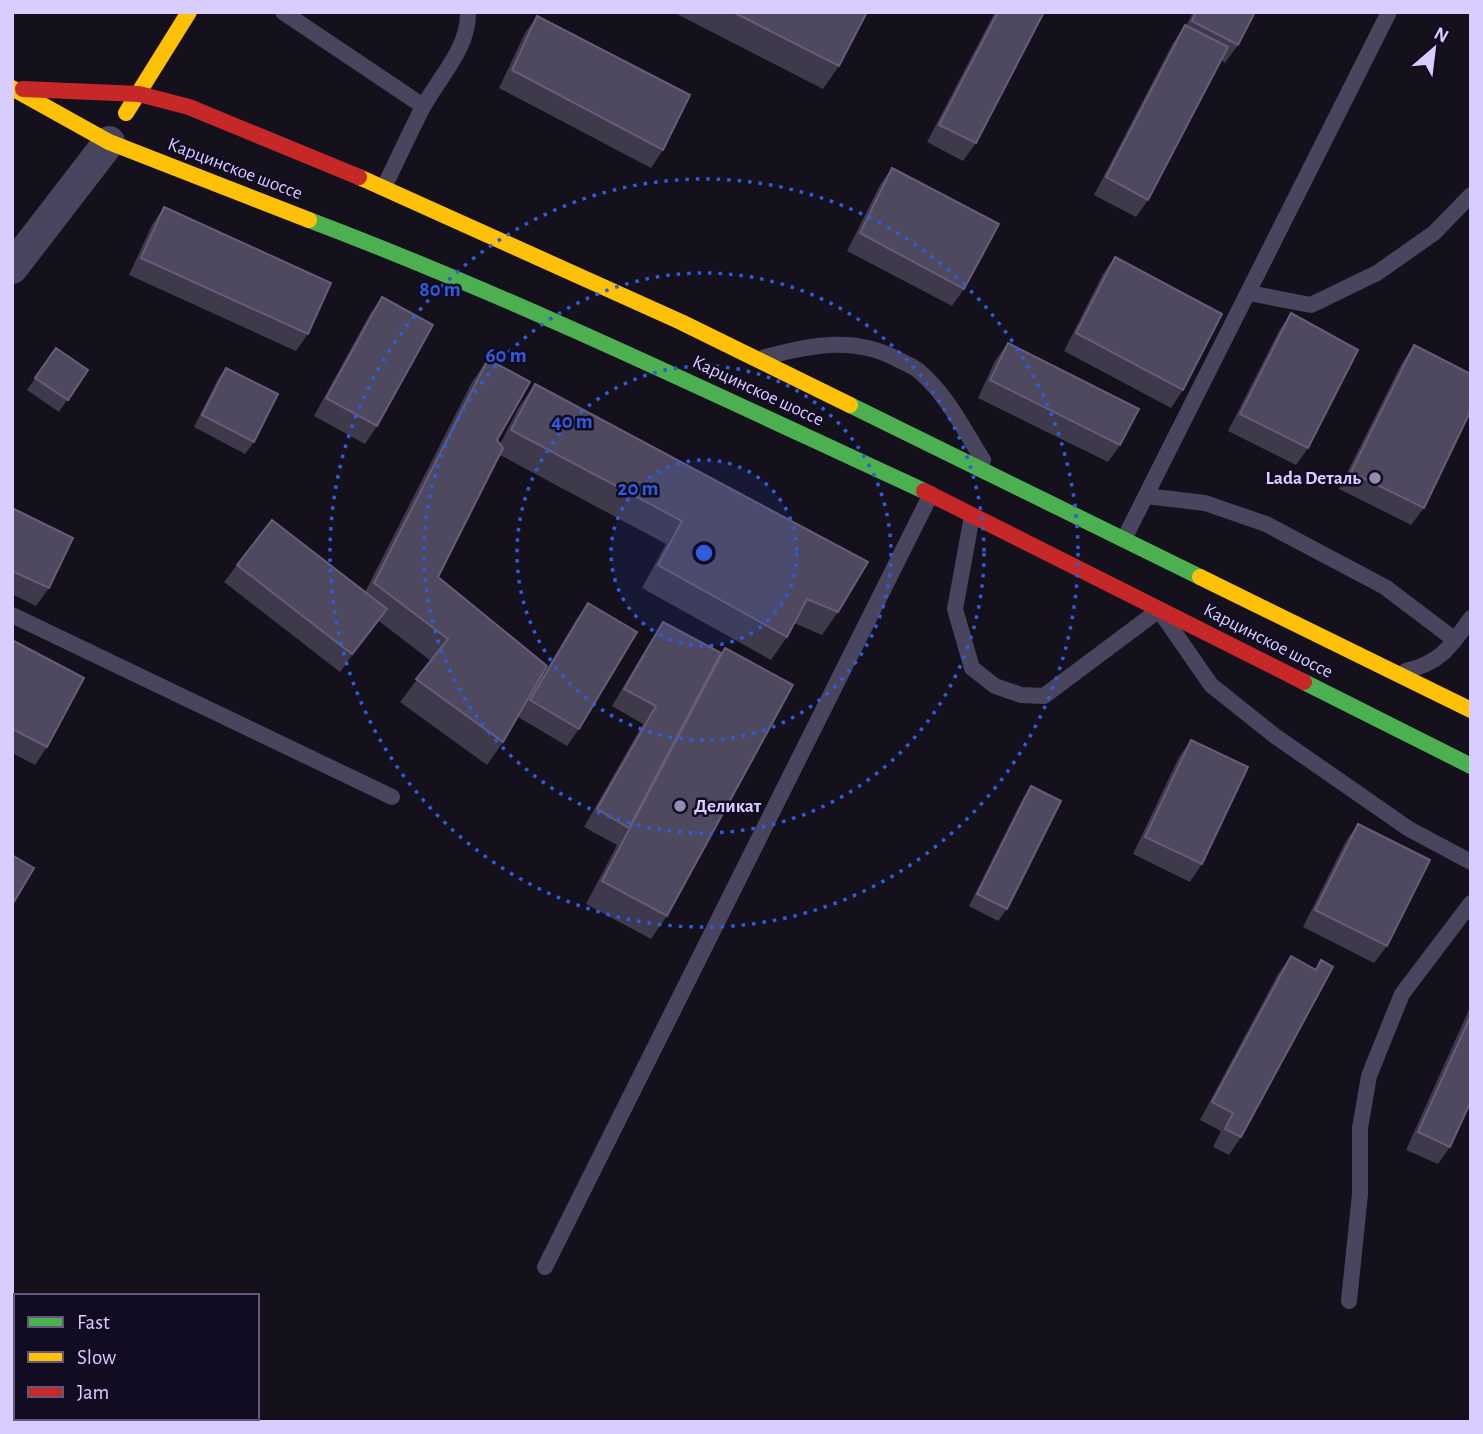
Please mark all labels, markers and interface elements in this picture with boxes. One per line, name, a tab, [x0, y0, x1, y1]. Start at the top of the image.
north arrow	[1399, 14, 1469, 84]
text: N	[1431, 24, 1452, 47]
street label: Карцинское шоссе	[165, 135, 305, 203]
text: 80 m	[419, 279, 461, 300]
text: 60 m	[485, 345, 527, 366]
street label: Карцинское шоссе	[689, 352, 827, 430]
text: 40 m	[551, 411, 593, 432]
place label: Lada Dеталь	[1266, 469, 1361, 488]
marker: Lada Dеталь	[1367, 470, 1383, 486]
text: 20 m	[618, 478, 658, 499]
centre of rings	[692, 541, 716, 565]
street label: Карцинское шоссе	[1200, 600, 1336, 682]
place label: Деликат	[694, 797, 762, 816]
marker: Деликат	[672, 798, 688, 814]
legend	[14, 1294, 259, 1420]
text: Fast	[77, 1312, 110, 1333]
text: Slow	[77, 1347, 116, 1368]
text: Jam	[77, 1382, 109, 1403]

